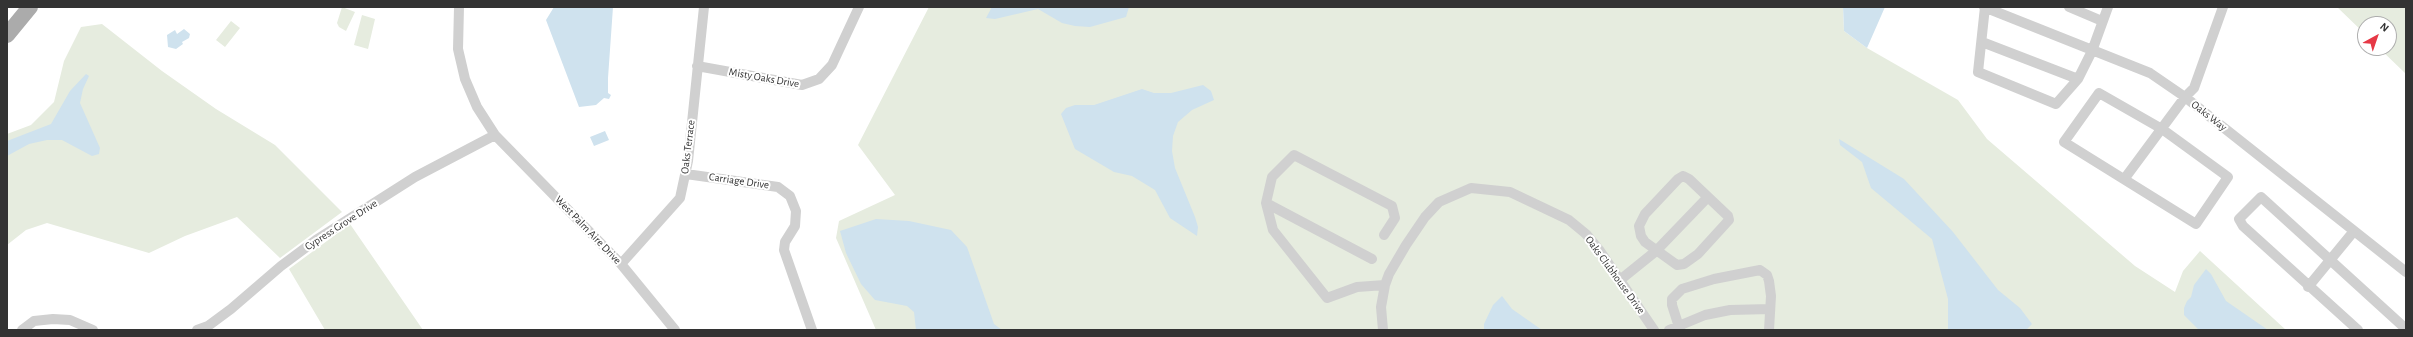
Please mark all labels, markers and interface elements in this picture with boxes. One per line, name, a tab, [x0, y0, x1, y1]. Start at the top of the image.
north arrow	[2357, 16, 2397, 56]
text: N	[2378, 21, 2391, 34]
street label: Misty Oaks Drive	[728, 65, 800, 91]
street label: Oaks Way	[2188, 98, 2230, 134]
street label: Oaks Terrace	[678, 119, 698, 175]
street label: Carriage Drive	[708, 170, 770, 192]
street label: West Palm Aire Drive	[552, 193, 624, 267]
street label: Cypress Grove Drive	[302, 197, 380, 253]
street label: Oaks Clubhouse Drive	[1582, 233, 1648, 317]

